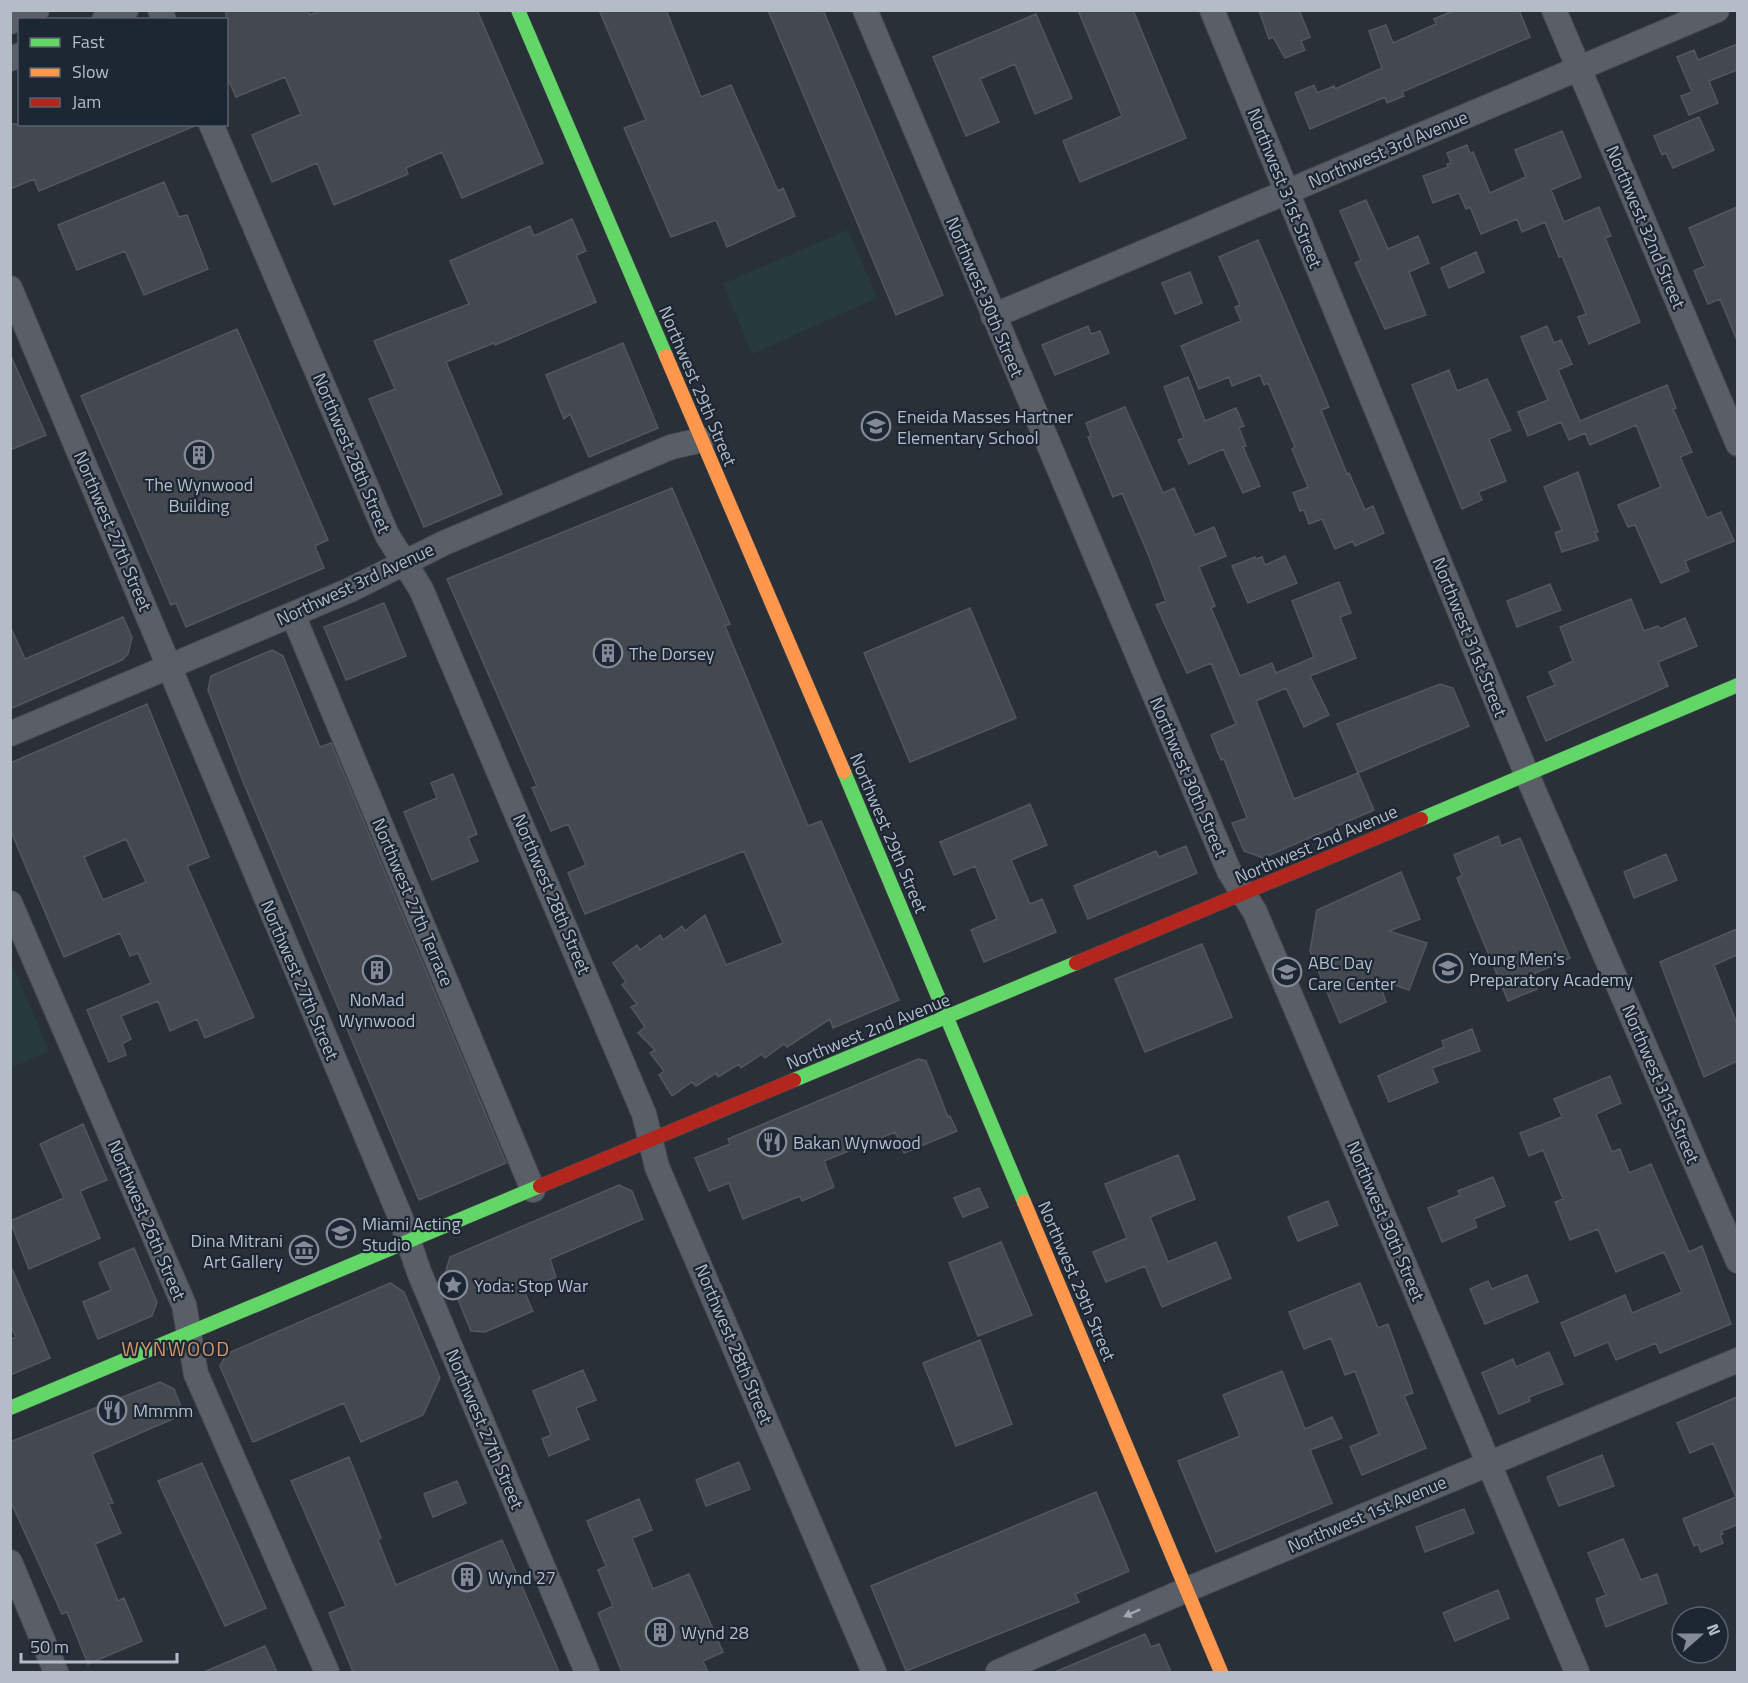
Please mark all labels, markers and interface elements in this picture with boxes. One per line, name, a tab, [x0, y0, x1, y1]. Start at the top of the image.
legend	[18, 18, 228, 126]
text: Fast	[72, 28, 105, 55]
text: Slow	[72, 58, 109, 85]
text: Jam	[72, 88, 101, 115]
street label: Northwest 3rd Avenue	[1304, 103, 1472, 195]
street label: Northwest 31st Street	[1241, 104, 1330, 273]
street label: Northwest 32nd Street	[1599, 141, 1693, 313]
street label: Northwest 30th Street	[939, 213, 1031, 382]
street label: Northwest 29th Street	[652, 302, 744, 471]
street label: Northwest 28th Street	[306, 369, 398, 538]
place label: Eneida Masses Hartner Elementary School	[897, 403, 1073, 451]
school or university icon: Eneida Masses Hartner Elementary School	[860, 410, 892, 442]
building icon: The Wynwood Building	[183, 439, 215, 471]
street label: Northwest 27th Street	[67, 447, 159, 616]
place label: The Wynwood Building	[145, 471, 253, 519]
street label: Northwest 3rd Avenue	[272, 536, 438, 632]
street label: Northwest 31st Street	[1426, 553, 1515, 722]
building icon: The Dorsey	[592, 637, 624, 669]
place label: The Dorsey	[629, 640, 715, 667]
street label: Northwest 30th Street	[1143, 693, 1235, 862]
street label: Northwest 29th Street	[843, 749, 935, 918]
street label: Northwest 2nd Avenue	[1230, 797, 1402, 891]
street label: Northwest 28th Street	[506, 810, 598, 979]
street label: Northwest 27th Terrace	[365, 814, 461, 990]
street label: Northwest 27th Street	[254, 896, 346, 1065]
place label: Young Men's Preparatory Academy	[1469, 945, 1633, 993]
place label: ABC Day Care Center	[1308, 949, 1396, 997]
school or university icon: Young Men's Preparatory Academy	[1432, 952, 1464, 984]
building icon: NoMad Wynwood	[361, 954, 393, 986]
school or university icon: ABC Day Care Center	[1271, 956, 1303, 988]
place label: NoMad Wynwood	[339, 986, 415, 1034]
street label: Northwest 2nd Avenue	[782, 986, 954, 1076]
street label: Northwest 31st Street	[1615, 1000, 1707, 1168]
restaurant icon: Bakan Wynwood	[756, 1126, 788, 1158]
place label: Bakan Wynwood	[793, 1129, 921, 1156]
street label: Northwest 26th Street	[101, 1136, 193, 1305]
street label: Northwest 30th Street	[1340, 1137, 1432, 1306]
street label: Northwest 29th Street	[1031, 1197, 1123, 1366]
place label: Miami Acting Studio	[362, 1210, 461, 1258]
school or university icon: Miami Acting Studio	[325, 1217, 357, 1249]
place label: Dina Mitrani Art Gallery	[191, 1227, 283, 1275]
museum icon: Dina Mitrani Art Gallery	[288, 1234, 320, 1266]
street label: Northwest 28th Street	[688, 1260, 780, 1429]
place icon: Yoda: Stop War	[437, 1269, 469, 1301]
place label: Yoda: Stop War	[474, 1272, 588, 1299]
district label: WYNWOOD	[121, 1333, 231, 1364]
street label: Northwest 27th Street	[439, 1345, 531, 1514]
restaurant icon: Mmmm	[96, 1394, 128, 1426]
place label: Mmmm	[133, 1397, 193, 1424]
street label: Northwest 1st Avenue	[1283, 1468, 1451, 1560]
building icon: Wynd 27	[451, 1561, 483, 1593]
place label: Wynd 27	[488, 1564, 556, 1591]
north arrow	[1670, 1605, 1730, 1665]
one-way arrow	[1124, 1609, 1141, 1618]
building icon: Wynd 28	[644, 1616, 676, 1648]
place label: Wynd 28	[681, 1619, 749, 1646]
text: N	[1701, 1620, 1727, 1639]
scale bar	[21, 1626, 177, 1664]
text: 50 m	[30, 1633, 69, 1660]

